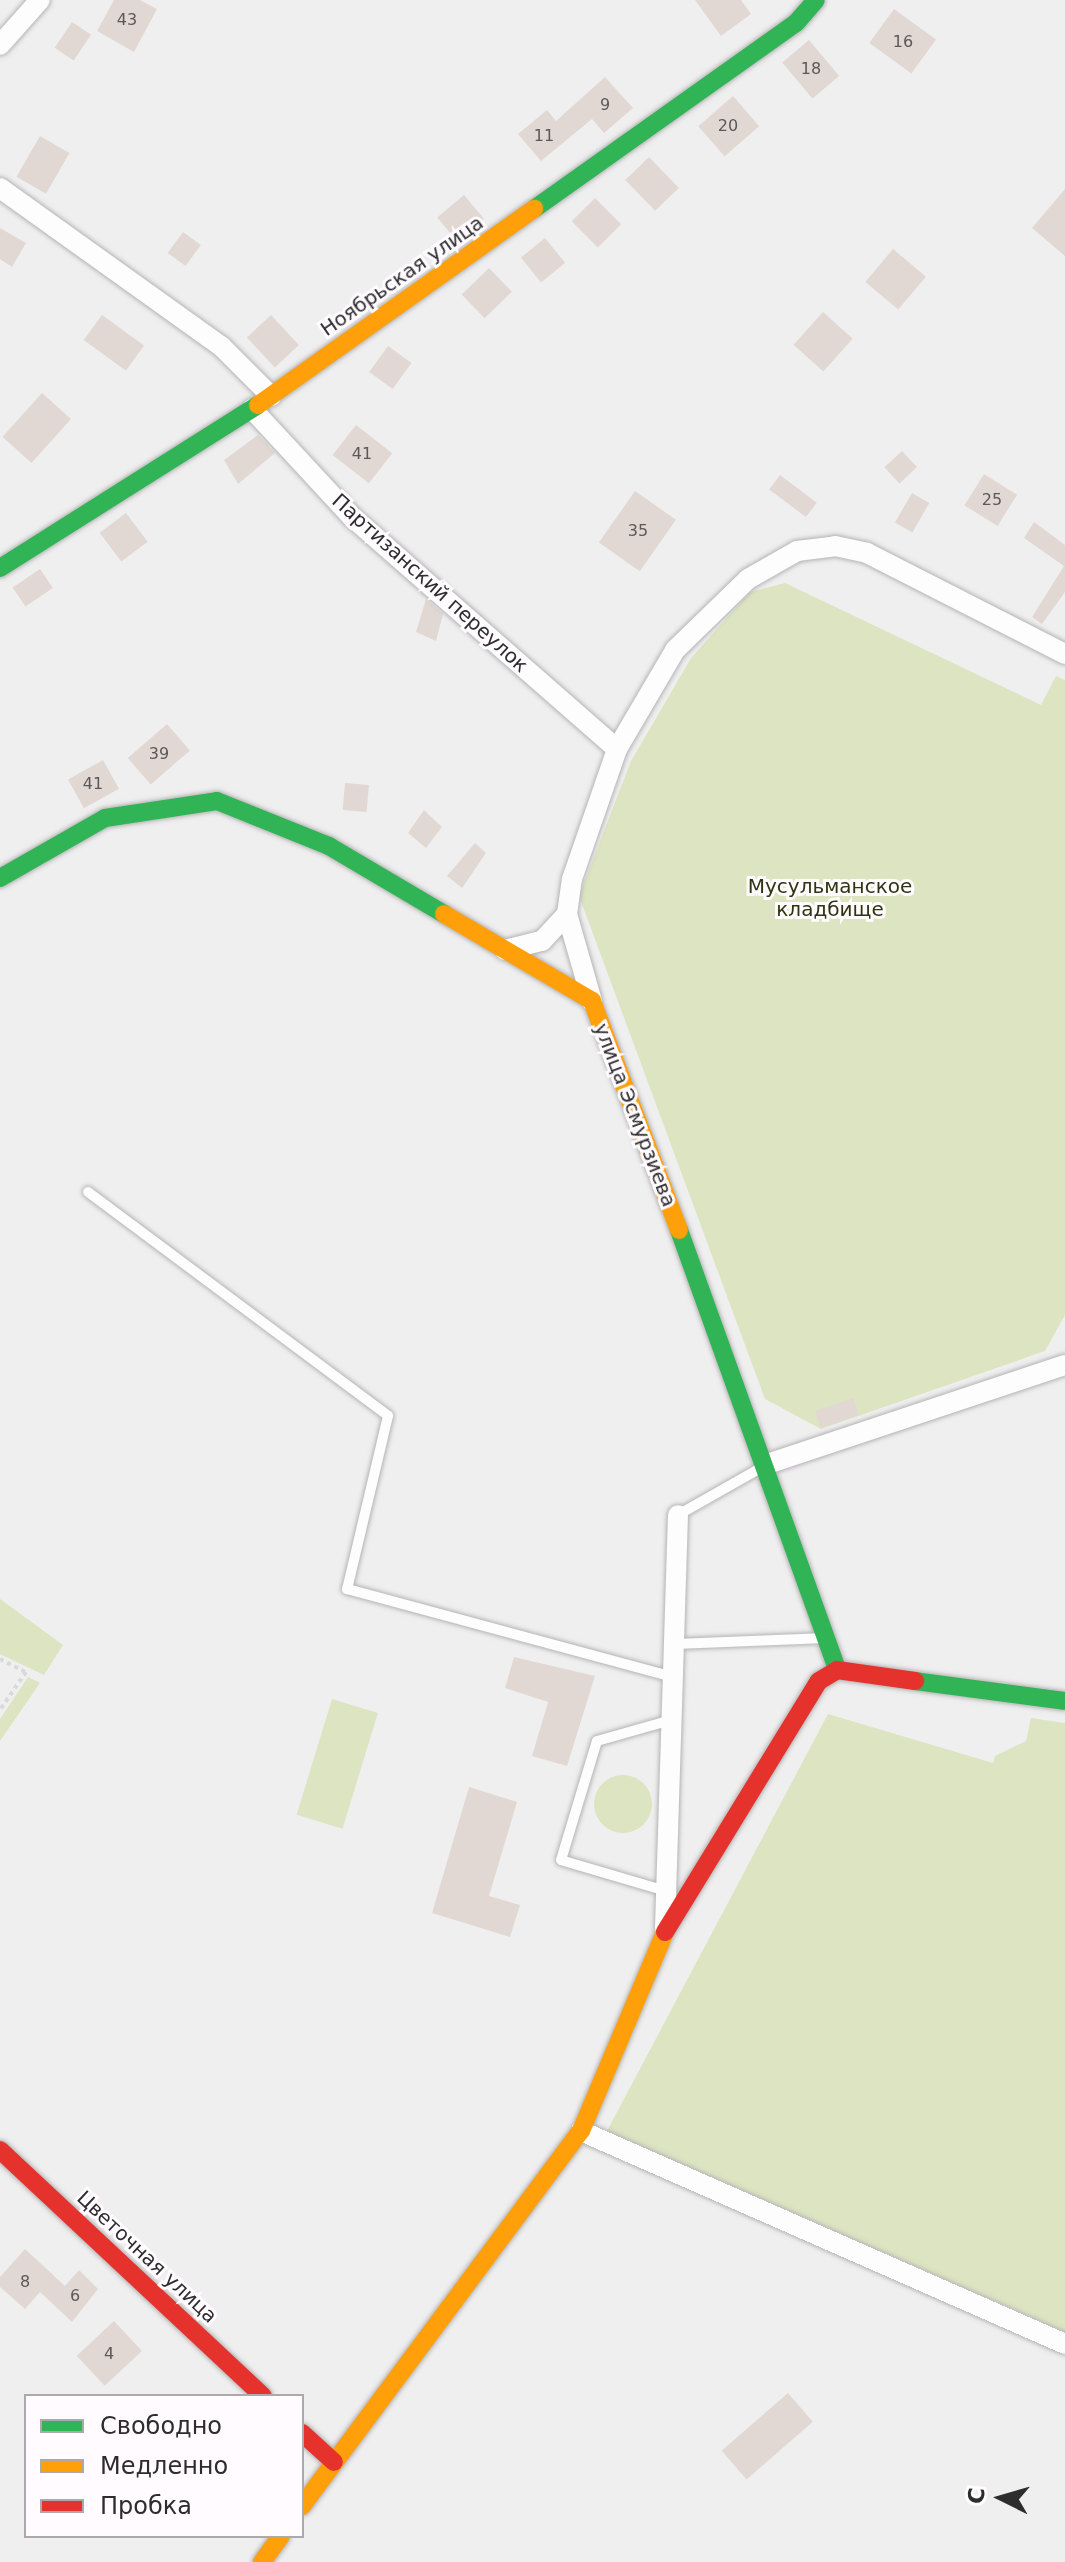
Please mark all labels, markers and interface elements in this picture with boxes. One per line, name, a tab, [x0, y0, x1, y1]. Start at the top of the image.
house number: 43	[117, 10, 137, 30]
house number: 16	[893, 32, 913, 52]
house number: 18	[801, 59, 821, 79]
house number: 9	[600, 95, 610, 115]
house number: 20	[718, 116, 738, 136]
house number: 11	[534, 126, 554, 146]
street label: Ноябрьская улица	[316, 211, 488, 341]
house number: 41	[352, 444, 372, 464]
street label: Партизанский переулок	[327, 489, 533, 677]
house number: 25	[982, 490, 1002, 510]
house number: 35	[628, 521, 648, 541]
house number: 39	[149, 744, 169, 764]
house number: 41	[83, 774, 103, 794]
park label: Мусульманское кладбище	[748, 875, 912, 922]
street label: улица Эсмурзиева	[589, 1020, 681, 1210]
street label: Цветочная улица	[72, 2186, 222, 2328]
house number: 8	[20, 2272, 30, 2292]
house number: 6	[70, 2286, 80, 2306]
house number: 4	[104, 2344, 114, 2364]
legend	[24, 2394, 304, 2538]
text: Свободно	[100, 2412, 222, 2440]
text: Медленно	[100, 2452, 228, 2480]
north arrow	[961, 2458, 1041, 2538]
text: С	[963, 2487, 990, 2505]
text: Пробка	[100, 2492, 192, 2520]

